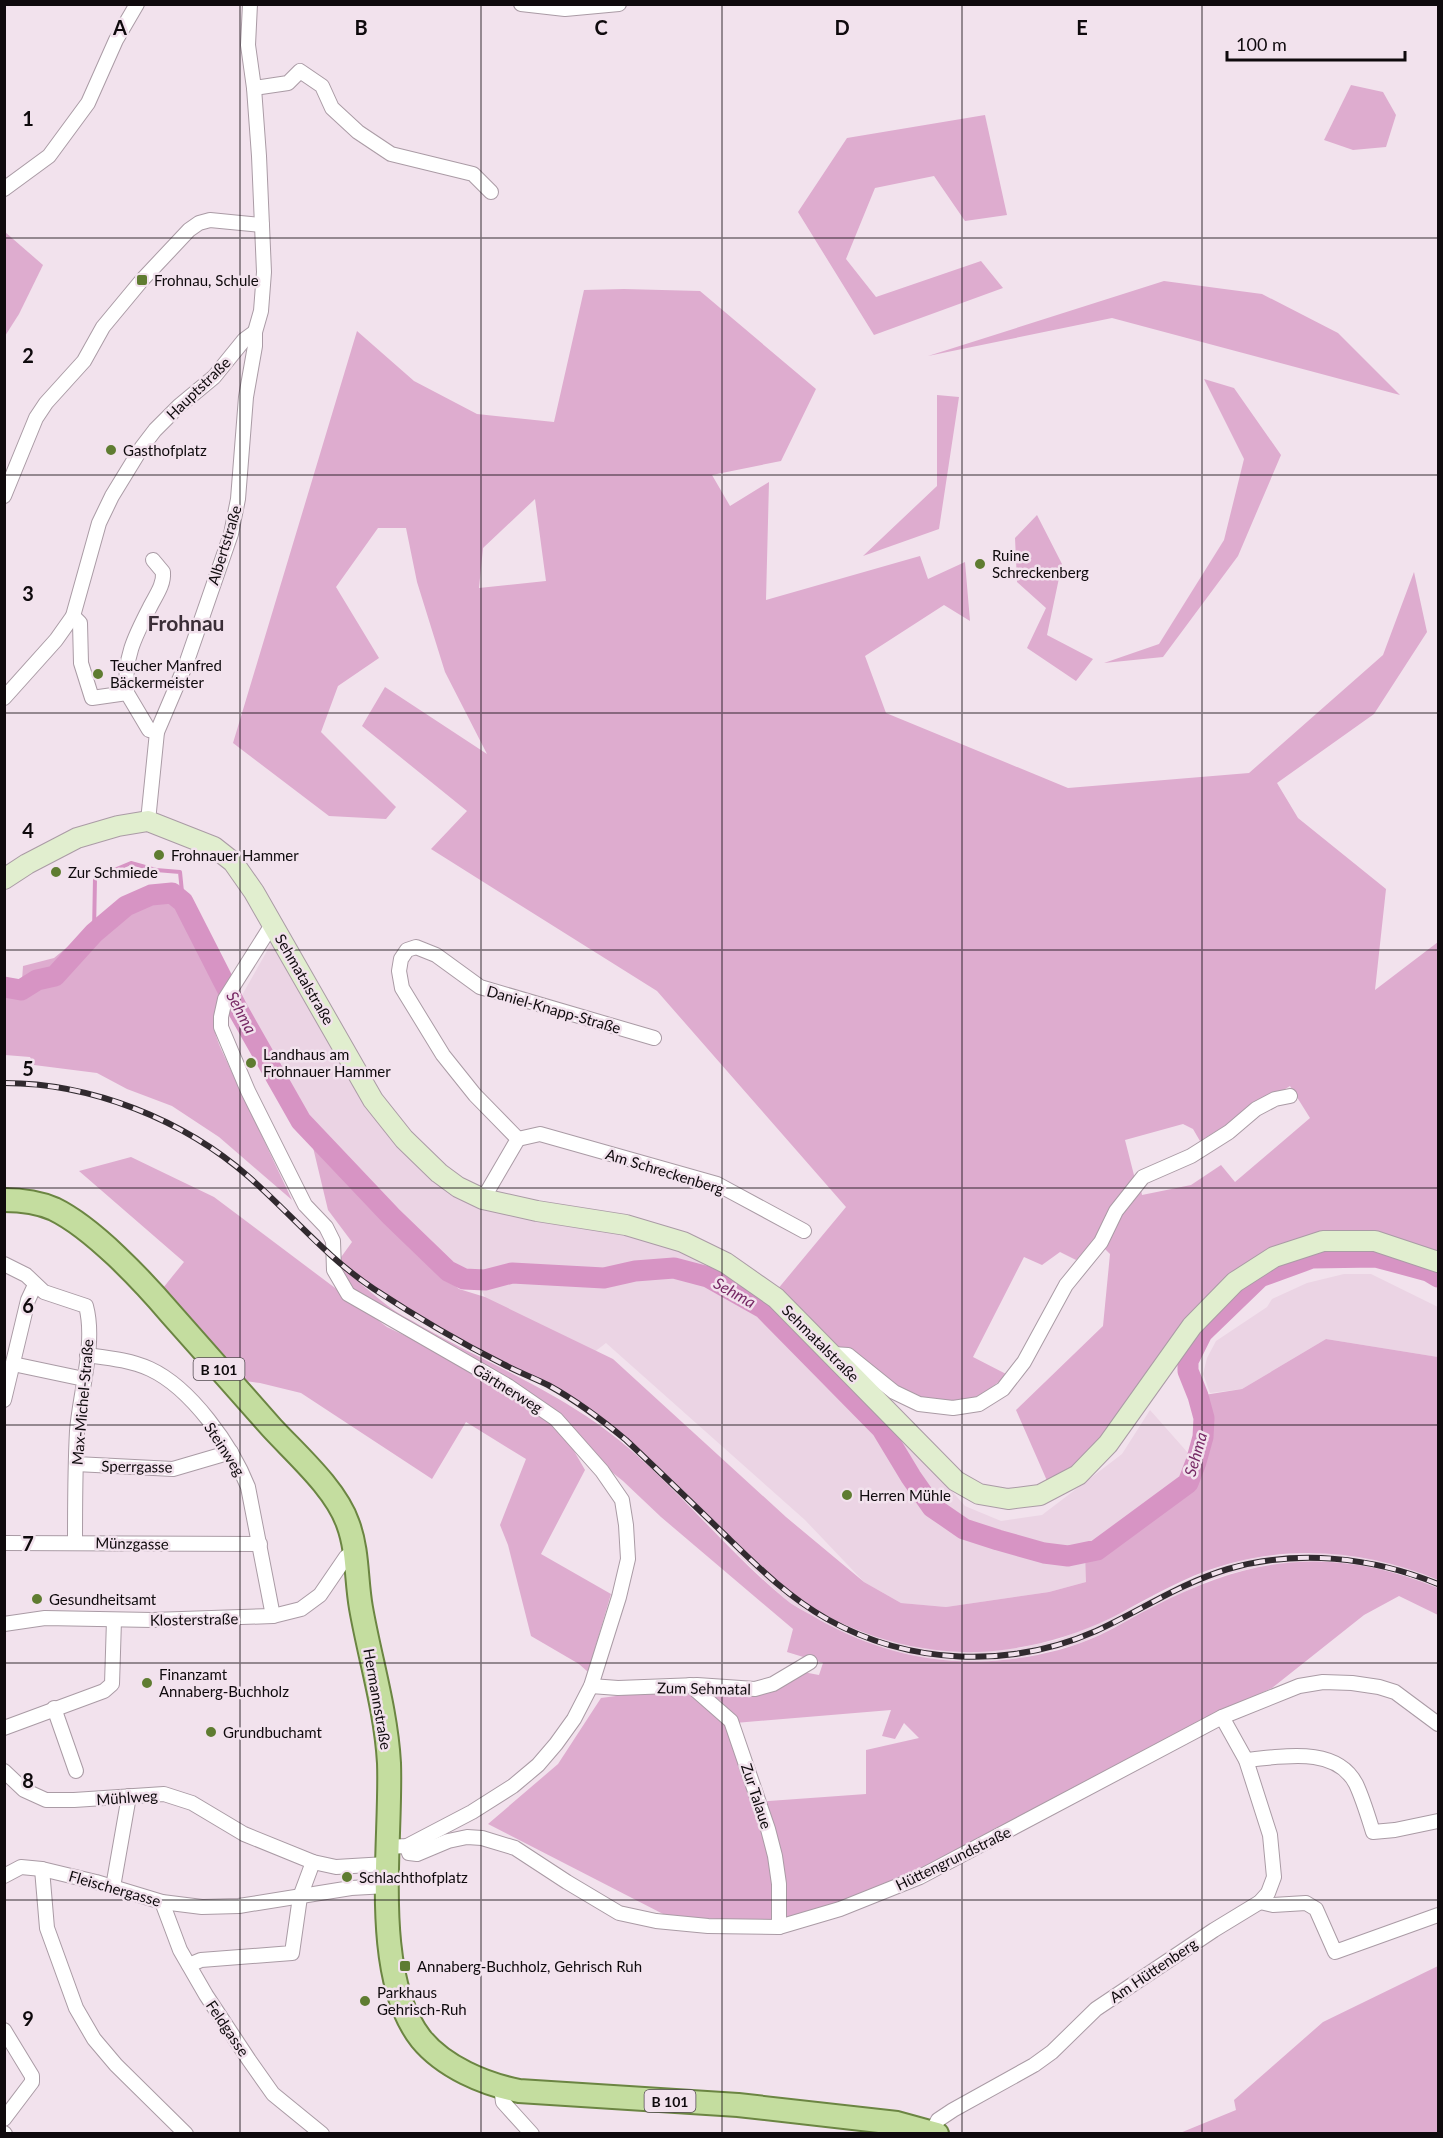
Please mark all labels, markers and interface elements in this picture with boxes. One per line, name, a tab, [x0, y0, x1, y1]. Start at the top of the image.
text: A	[112, 15, 127, 39]
text: B	[354, 15, 368, 39]
text: C	[594, 15, 608, 39]
text: D	[834, 15, 850, 39]
text: E	[1076, 15, 1088, 39]
scale bar	[1227, 24, 1406, 62]
text: 100 m	[1236, 33, 1287, 55]
text: 1	[22, 106, 34, 130]
place label: Frohnau, Schule	[154, 271, 259, 289]
marker: Frohnau, Schule	[135, 273, 149, 287]
text: 2	[22, 343, 34, 367]
street label: Hauptstraße	[162, 353, 234, 423]
place label: Gasthofplatz	[123, 441, 207, 459]
marker: Gasthofplatz	[104, 443, 118, 457]
street label: Albertstraße	[203, 503, 245, 587]
place label: Ruine Schreckenberg	[992, 546, 1089, 581]
marker: Ruine Schreckenberg	[973, 557, 987, 571]
text: 3	[22, 581, 34, 605]
district label: Frohnau	[148, 610, 224, 635]
place label: Teucher Manfred Bäckermeister	[110, 656, 222, 691]
marker: Teucher Manfred Bäckermeister	[91, 667, 105, 681]
text: 4	[22, 818, 34, 842]
place label: Frohnauer Hammer	[171, 846, 299, 864]
marker: Frohnauer Hammer	[152, 848, 166, 862]
place label: Zur Schmiede	[68, 863, 158, 881]
marker: Zur Schmiede	[49, 865, 63, 879]
street label: Sehmatalstraße	[272, 930, 338, 1028]
street label: Daniel-Knapp-Straße	[485, 981, 623, 1037]
water label: Sehma	[223, 988, 261, 1036]
place label: Landhaus am Frohnauer Hammer	[263, 1045, 391, 1080]
text: 5	[22, 1056, 34, 1080]
marker: Landhaus am Frohnauer Hammer	[244, 1056, 258, 1070]
street label: Am Schreckenberg	[604, 1144, 727, 1198]
water label: Sehma	[711, 1273, 759, 1311]
text: 6	[22, 1293, 34, 1317]
street label: Sehmatalstraße	[779, 1301, 863, 1385]
street label: Max-Michel-Straße	[68, 1338, 96, 1466]
road number: B 101	[194, 1358, 244, 1380]
street label: Gärtnerweg	[470, 1360, 546, 1416]
street label: Steinweg	[201, 1419, 249, 1479]
water label: Sehma	[1180, 1430, 1210, 1478]
street label: Sperrgasse	[101, 1456, 173, 1476]
place label: Herren Mühle	[859, 1486, 951, 1504]
marker: Herren Mühle	[840, 1488, 854, 1502]
text: 7	[22, 1531, 34, 1555]
street label: Münzgasse	[95, 1533, 169, 1553]
place label: Gesundheitsamt	[49, 1590, 157, 1608]
marker: Gesundheitsamt	[30, 1592, 44, 1606]
street label: Klosterstraße	[150, 1609, 238, 1629]
street label: Hermannstraße	[360, 1647, 396, 1751]
place label: Finanzamt Annaberg-Buchholz	[159, 1665, 289, 1700]
marker: Finanzamt Annaberg-Buchholz	[140, 1676, 154, 1690]
street label: Zum Sehmatal	[657, 1678, 751, 1698]
place label: Grundbuchamt	[223, 1723, 322, 1741]
marker: Grundbuchamt	[204, 1725, 218, 1739]
street label: Zur Talaue	[738, 1761, 776, 1831]
text: 8	[22, 1768, 34, 1792]
street label: Mühlweg	[96, 1786, 158, 1808]
street label: Hüttengrundstraße	[892, 1822, 1014, 1894]
street label: Fleischergasse	[67, 1866, 163, 1910]
place label: Schlachthofplatz	[359, 1868, 468, 1886]
marker: Schlachthofplatz	[340, 1870, 354, 1884]
street label: Am Hüttenberg	[1106, 1934, 1200, 2006]
place label: Annaberg-Buchholz, Gehrisch Ruh	[417, 1957, 642, 1975]
marker: Annaberg-Buchholz, Gehrisch Ruh	[398, 1959, 412, 1973]
place label: Parkhaus Gehrisch-Ruh	[377, 1983, 467, 2018]
marker: Parkhaus Gehrisch-Ruh	[358, 1994, 372, 2008]
street label: Feldgasse	[203, 1996, 253, 2060]
text: 9	[22, 2006, 34, 2030]
road number: B 101	[644, 2090, 696, 2112]

